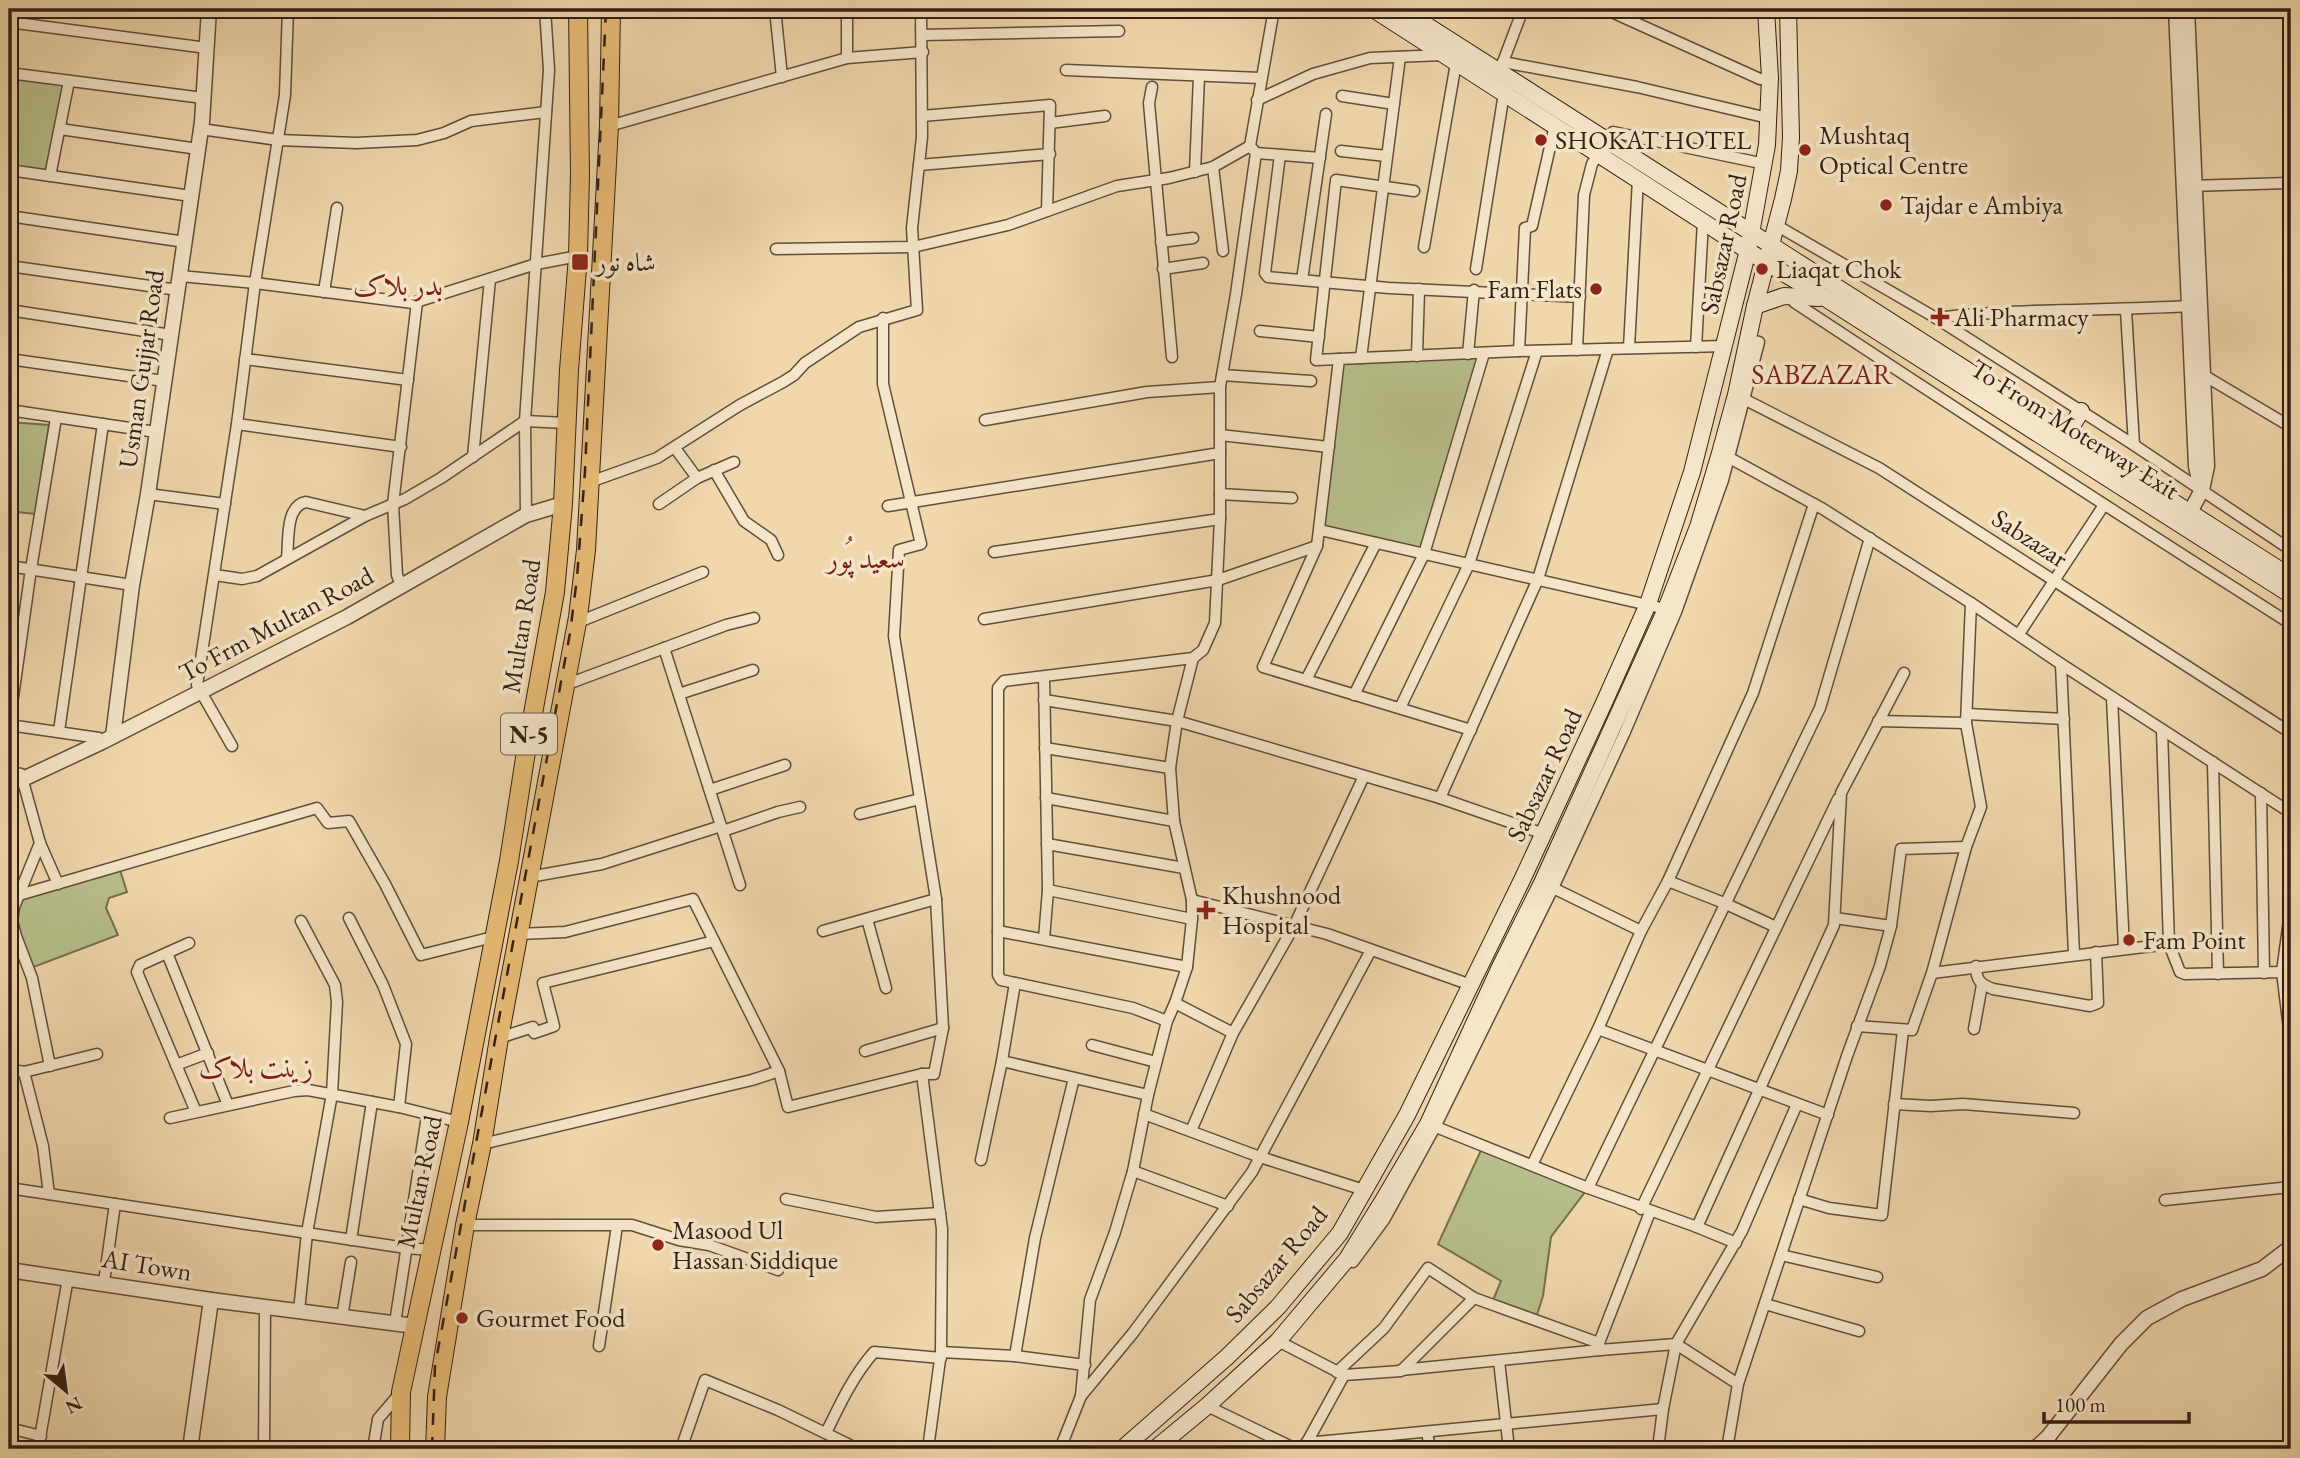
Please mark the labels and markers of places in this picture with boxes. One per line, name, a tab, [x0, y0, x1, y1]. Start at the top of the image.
place label: Mushtaq Optical Centre	[1819, 118, 1968, 182]
place label: SHOKAT HOTEL	[1555, 123, 1751, 157]
marker: SHOKAT HOTEL	[1533, 132, 1549, 148]
marker: Mushtaq Optical Centre	[1797, 142, 1813, 158]
place label: Tajdar e Ambiya	[1900, 188, 2063, 222]
marker: Tajdar e Ambiya	[1878, 197, 1894, 213]
place label: شاہ نور	[593, 245, 656, 279]
marker: شاہ نور	[570, 252, 590, 272]
place label: Liaqat Chok	[1776, 252, 1902, 286]
marker: Liaqat Chok	[1754, 261, 1770, 277]
place label: Fam Flats	[1487, 272, 1582, 306]
marker: Fam Flats	[1588, 281, 1604, 297]
place label: Ali Pharmacy	[1953, 300, 2089, 334]
marker: Ali Pharmacy	[1932, 309, 1948, 325]
place label: Khushnood Hospital	[1222, 878, 1342, 942]
marker: Khushnood Hospital	[1196, 900, 1216, 920]
place label: Fam Point	[2143, 923, 2246, 957]
marker: Fam Point	[2121, 932, 2137, 948]
place label: Masood Ul Hassan Siddique	[672, 1213, 838, 1277]
marker: Masood Ul Hassan Siddique	[650, 1237, 666, 1253]
place label: Gourmet Food	[476, 1301, 626, 1335]
marker: Gourmet Food	[454, 1310, 470, 1326]

